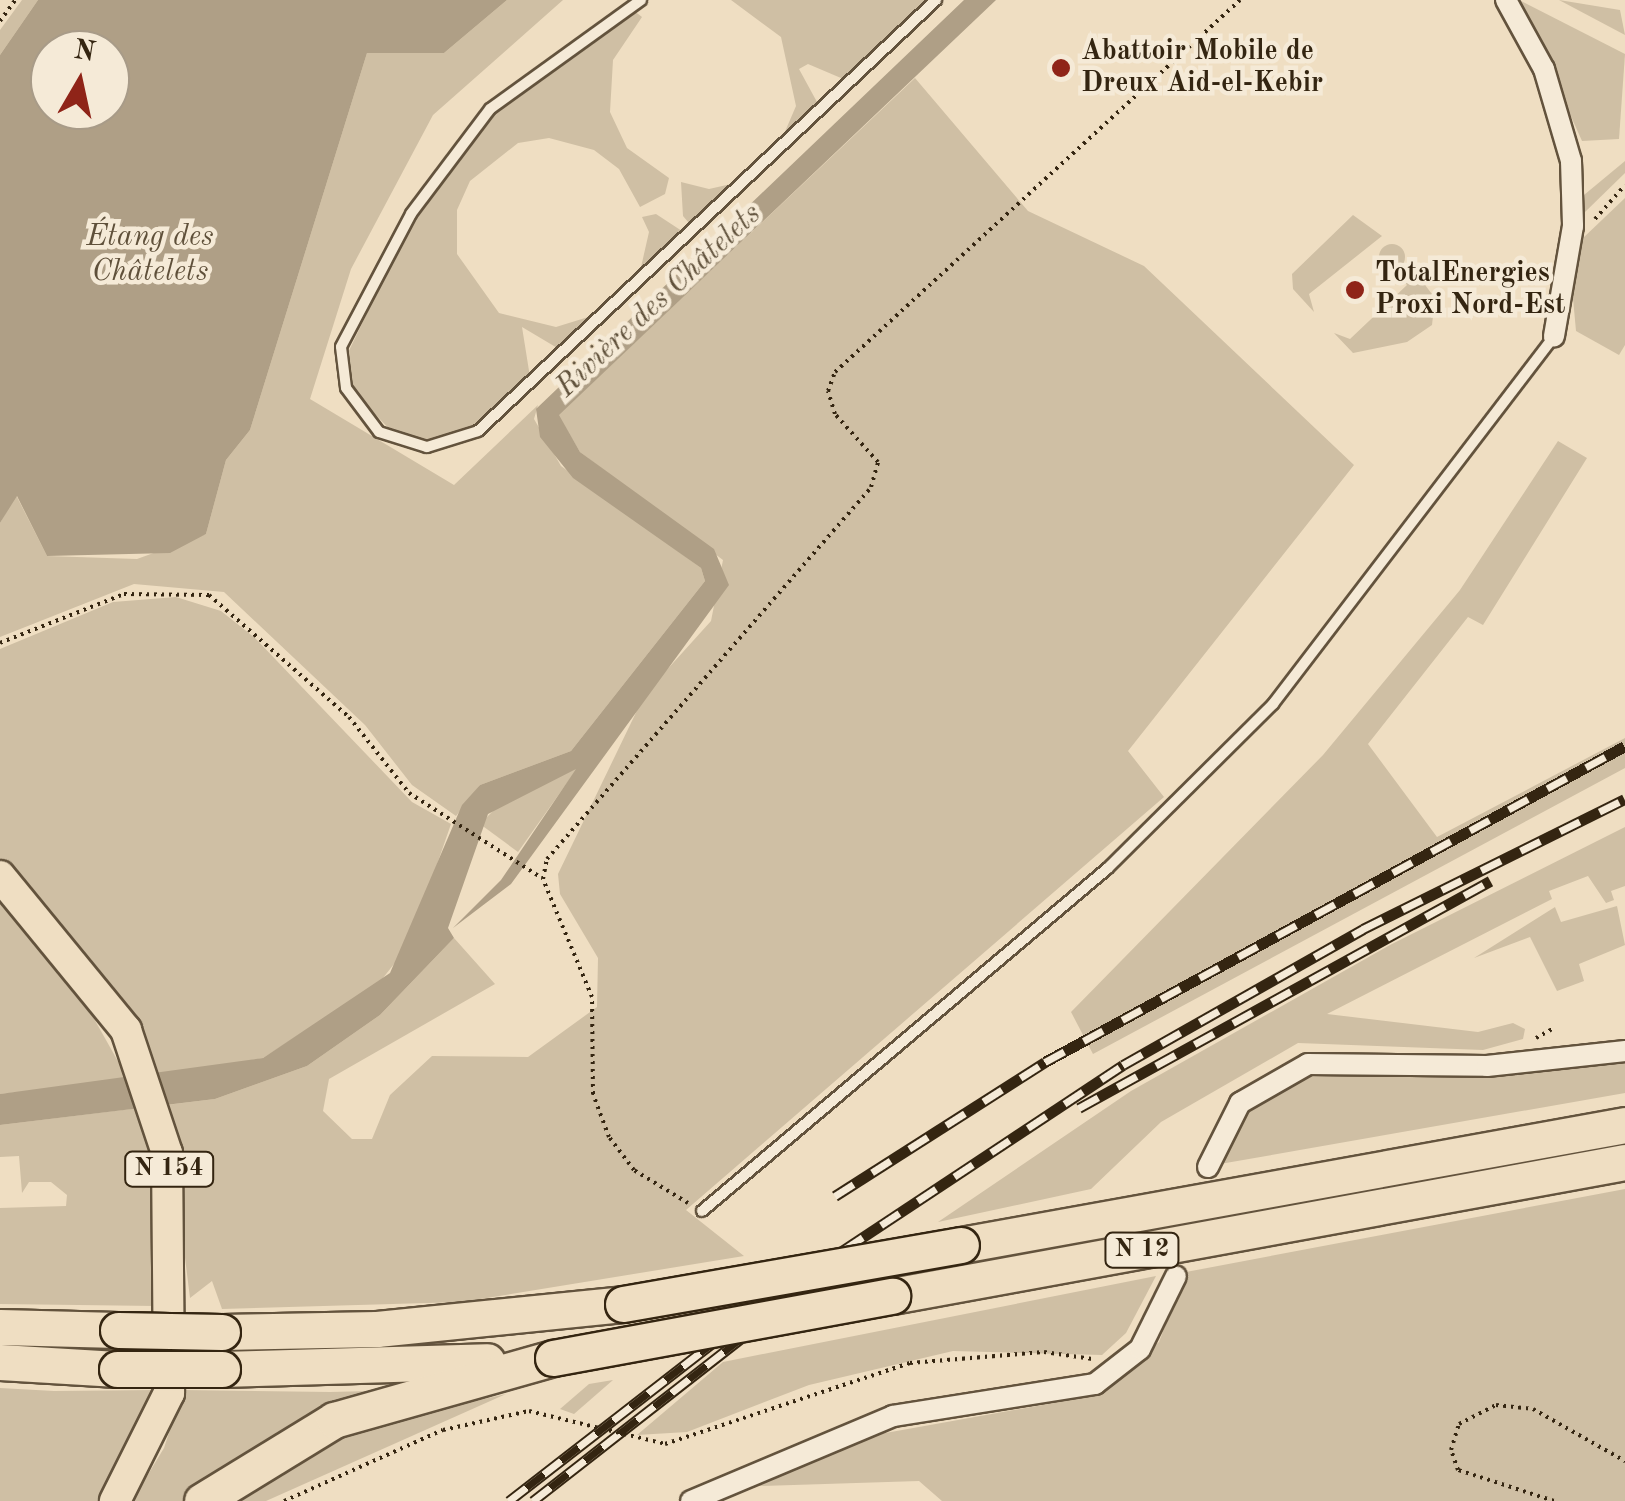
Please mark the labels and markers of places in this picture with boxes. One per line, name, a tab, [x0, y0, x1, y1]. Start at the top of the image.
place label: Abattoir Mobile de Dreux Aid-el-Kebir	[1081, 35, 1323, 101]
marker: Abattoir Mobile de Dreux Aid-el-Kebir	[1050, 57, 1072, 79]
place label: TotalEnergies Proxi Nord-Est	[1375, 257, 1565, 323]
marker: TotalEnergies Proxi Nord-Est	[1344, 279, 1366, 301]

